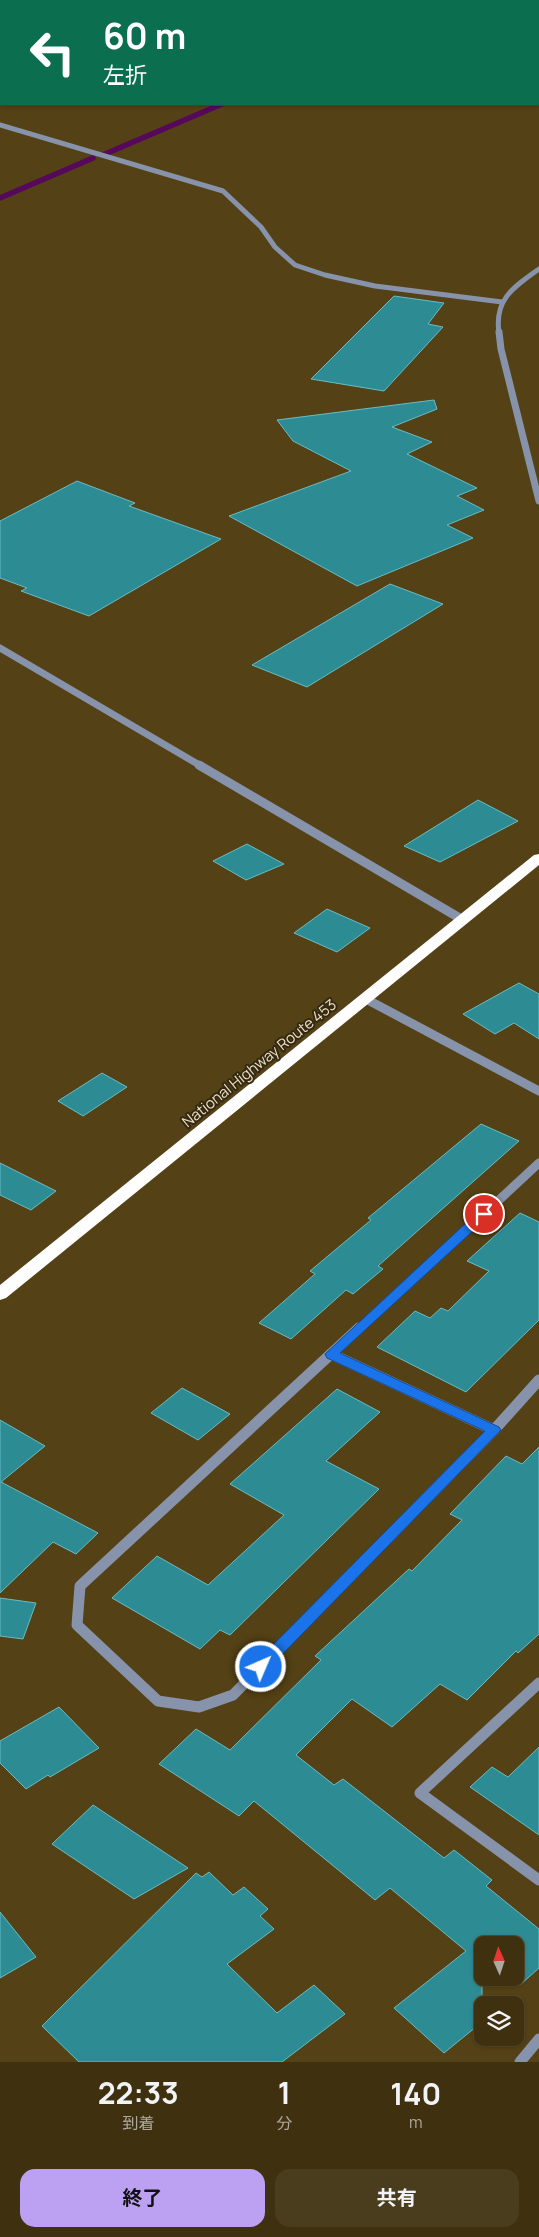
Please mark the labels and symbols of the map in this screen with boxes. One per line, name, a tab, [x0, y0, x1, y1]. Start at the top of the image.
street label: National Highway Route 453	[178, 994, 340, 1132]
pin	[463, 1193, 505, 1235]
position arrow	[234, 1640, 286, 1692]
north arrow	[474, 1936, 524, 1986]

